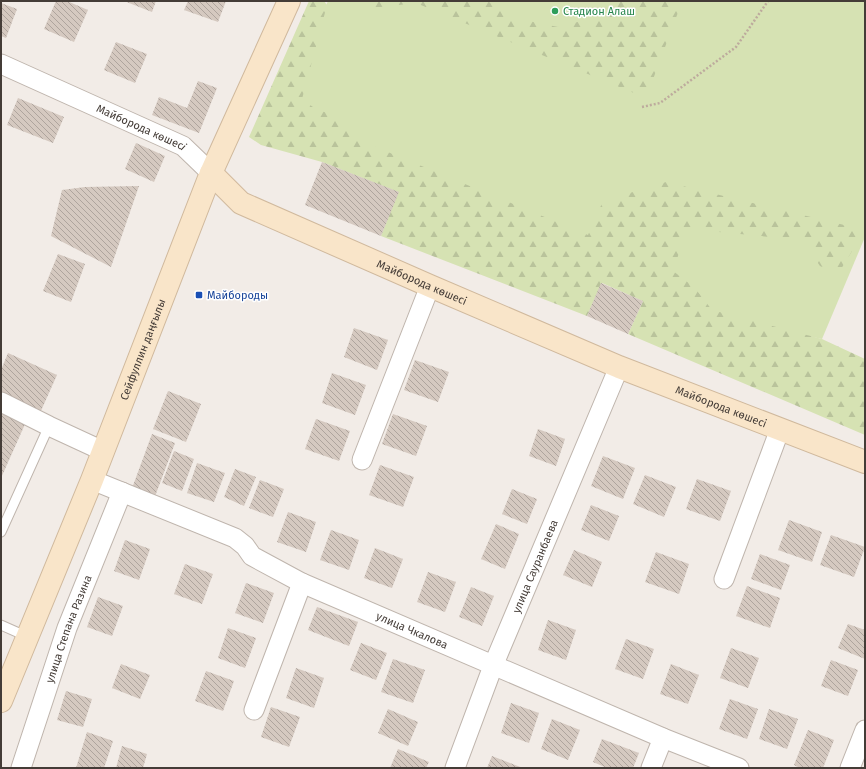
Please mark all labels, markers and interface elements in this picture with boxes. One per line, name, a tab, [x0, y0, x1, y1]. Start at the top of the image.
place label: Стадион Алаш	[563, 5, 635, 18]
marker: Стадион Алаш	[550, 6, 560, 16]
street label: Майборода көшесі	[94, 102, 189, 153]
street label: Майборода көшесі	[375, 257, 469, 308]
place label: Майбороды	[207, 289, 268, 302]
marker: Майбороды	[194, 290, 204, 300]
street label: Сейфуллин даңғылы	[118, 297, 169, 402]
street label: Майборода көшесі	[673, 383, 769, 430]
street label: улица Сауранбаева	[510, 518, 561, 615]
street label: улица Степана Разина	[43, 573, 95, 685]
street label: улица Чкалова	[374, 610, 450, 652]

